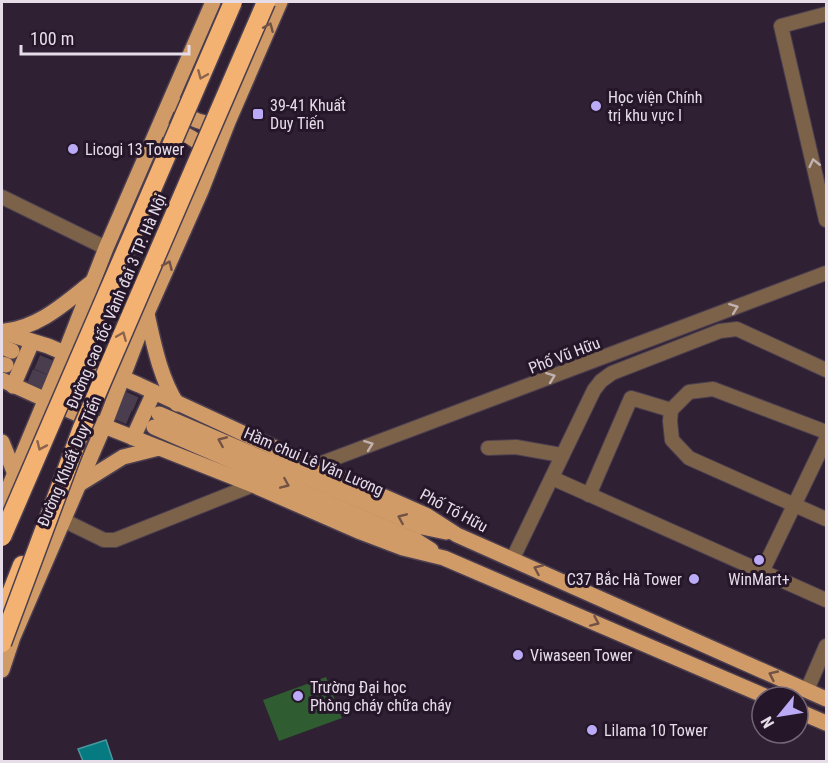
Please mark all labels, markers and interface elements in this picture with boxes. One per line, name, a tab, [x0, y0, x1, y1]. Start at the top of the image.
scale bar	[21, 18, 189, 56]
one-way arrow	[262, 23, 274, 34]
text: 100 m	[30, 28, 74, 49]
one-way arrow	[197, 68, 209, 79]
place label: Học viện Chính trị khu vực I	[608, 88, 703, 125]
place label: 39-41 Khuất Duy Tiến	[270, 96, 346, 133]
marker: Học viện Chính trị khu vực I	[589, 99, 603, 113]
marker: 39-41 Khuất Duy Tiến	[251, 107, 265, 121]
place label: Licogi 13 Tower	[85, 140, 185, 159]
marker: Licogi 13 Tower	[66, 142, 80, 156]
one-way arrow	[808, 158, 821, 168]
street label: Đường cao tốc Vành đai 3 TP. Hà Nội	[62, 191, 170, 411]
one-way arrow	[161, 261, 173, 272]
one-way arrow	[727, 303, 738, 315]
one-way arrow	[115, 331, 127, 342]
street label: Phố Vũ Hữu	[526, 333, 603, 378]
one-way arrow	[545, 372, 556, 384]
street label: Đường Khuất Duy Tiến	[33, 393, 106, 529]
street label: Hầm chui Lê Văn Lương	[241, 423, 386, 499]
one-way arrow	[218, 436, 229, 448]
one-way arrow	[36, 440, 48, 451]
one-way arrow	[363, 440, 373, 453]
one-way arrow	[279, 477, 290, 489]
street label: Phố Tố Hữu	[417, 485, 491, 536]
one-way arrow	[397, 513, 408, 525]
marker: WinMart+	[752, 553, 766, 567]
one-way arrow	[533, 564, 544, 576]
place label: C37 Bắc Hà Tower	[567, 570, 682, 589]
place label: WinMart+	[728, 570, 790, 589]
marker: C37 Bắc Hà Tower	[687, 572, 701, 586]
one-way arrow	[588, 615, 599, 627]
place label: Viwaseen Tower	[530, 646, 633, 665]
marker: Viwaseen Tower	[511, 648, 525, 662]
one-way arrow	[769, 670, 780, 682]
place label: Trường Đại học Phòng cháy chữa cháy	[310, 678, 452, 715]
north arrow	[750, 685, 810, 745]
marker: Trường Đại học Phòng cháy chữa cháy	[291, 689, 305, 703]
text: N	[757, 713, 778, 731]
place label: Lilama 10 Tower	[604, 721, 708, 740]
marker: Lilama 10 Tower	[585, 723, 599, 737]

